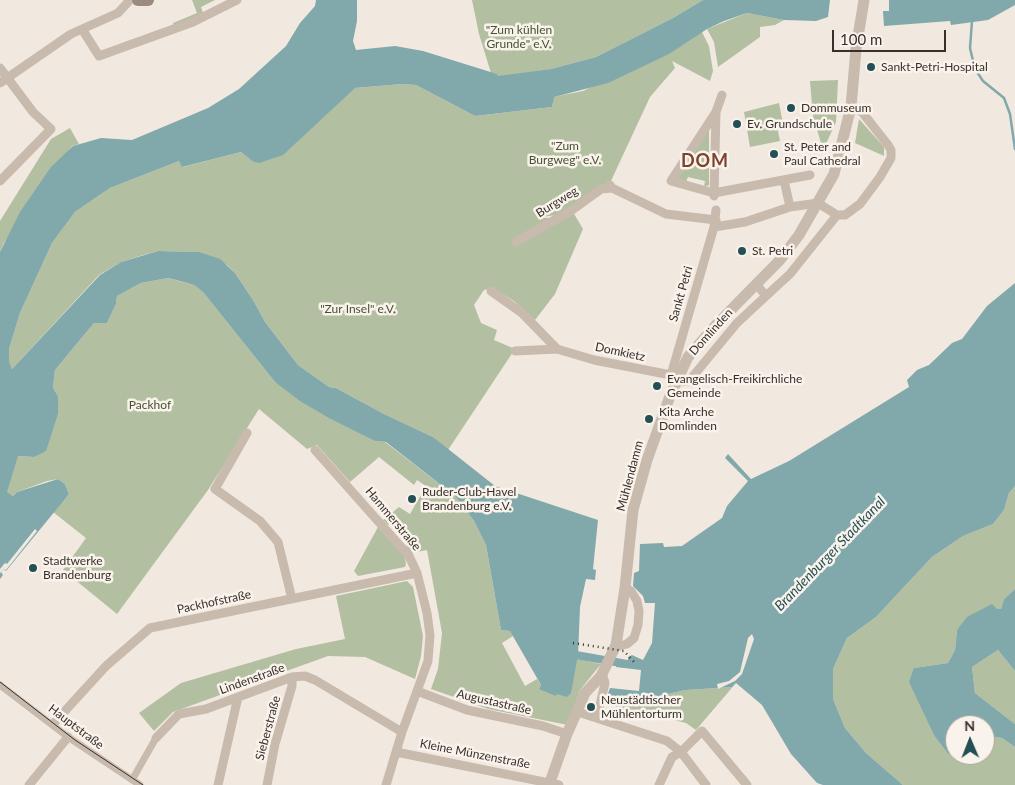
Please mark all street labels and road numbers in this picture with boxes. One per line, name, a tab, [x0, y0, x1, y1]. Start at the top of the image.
street label: Burgweg	[533, 184, 581, 220]
street label: Sankt Petri	[666, 264, 696, 324]
street label: Domlinden	[686, 306, 736, 358]
street label: Domkietz	[594, 340, 646, 364]
street label: Mühlendamm	[614, 439, 646, 513]
street label: Hammerstraße	[362, 484, 424, 554]
street label: Packhofstraße	[176, 587, 252, 617]
street label: Lindenstraße	[217, 661, 287, 697]
street label: Augustastraße	[455, 686, 533, 718]
street label: Sieberstraße	[252, 694, 284, 762]
street label: Hauptstraße	[45, 702, 107, 752]
street label: Kleine Münzenstraße	[419, 736, 531, 772]

